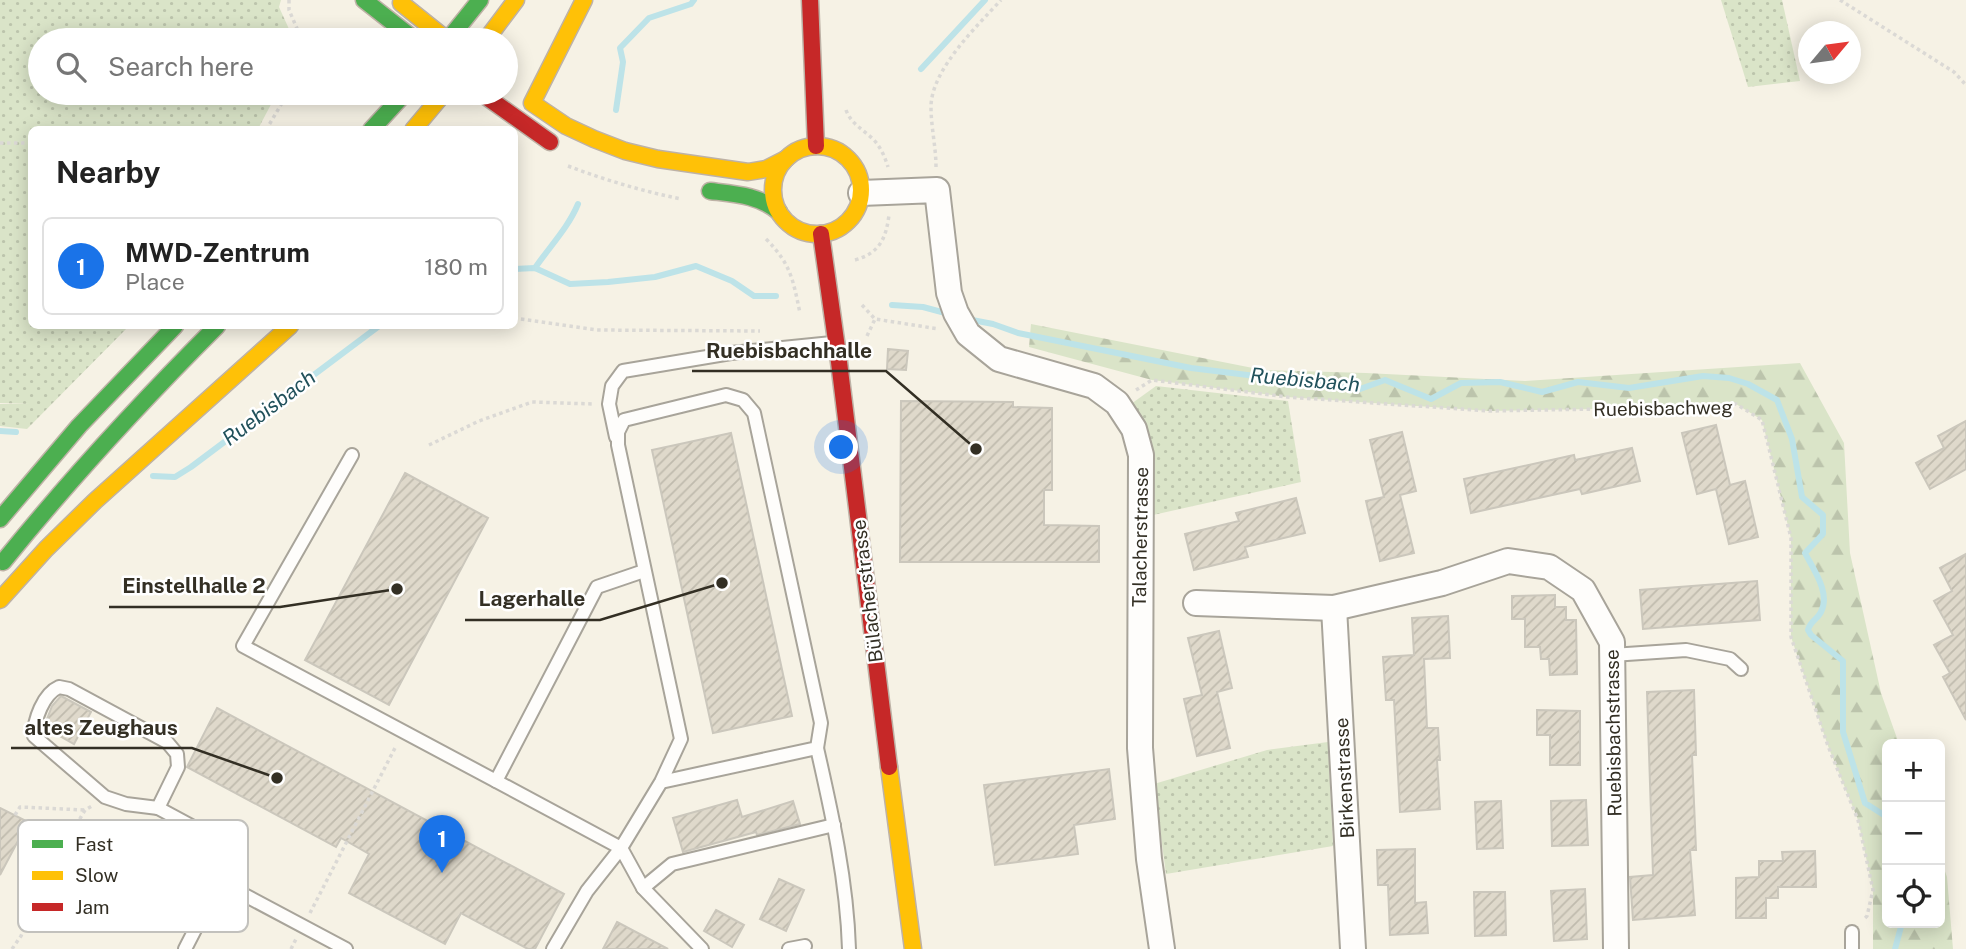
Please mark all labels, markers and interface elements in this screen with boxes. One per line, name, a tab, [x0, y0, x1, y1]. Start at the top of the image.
north arrow	[1798, 21, 1861, 84]
search box	[28, 28, 518, 105]
icon: search	[52, 48, 90, 86]
text: Search here	[108, 51, 254, 82]
text: Nearby	[56, 154, 160, 190]
text: MWD-Zentrum	[125, 237, 310, 268]
text: 1	[76, 253, 86, 280]
text: 180 m	[424, 253, 488, 280]
text: Place	[125, 268, 185, 295]
callout: Ruebisbachhalle	[692, 329, 886, 371]
text: Ruebisbachhalle	[706, 338, 872, 363]
water label: Ruebisbach	[1249, 362, 1361, 397]
water label: Ruebisbach	[217, 364, 320, 451]
street label: Ruebisbachweg	[1593, 396, 1733, 420]
your location	[824, 430, 858, 464]
street label: Talacherstrasse	[1128, 467, 1152, 607]
street label: Bülacherstrasse	[847, 518, 887, 664]
callout: Einstellhalle 2	[109, 565, 280, 607]
text: Einstellhalle 2	[122, 573, 266, 598]
callout: Lagerhalle	[465, 578, 600, 620]
text: Lagerhalle	[479, 586, 585, 611]
street label: Ruebisbachstrasse	[1601, 649, 1625, 817]
callout: altes Zeughaus	[11, 706, 192, 748]
text: altes Zeughaus	[24, 715, 178, 740]
street label: Birkenstrasse	[1330, 717, 1358, 839]
map controls	[1882, 739, 1945, 928]
button: +	[1882, 739, 1945, 802]
button: −	[1882, 802, 1945, 865]
pin: 1	[419, 815, 465, 873]
legend	[18, 820, 248, 932]
text: Fast	[75, 833, 113, 855]
text: Slow	[75, 864, 119, 886]
button: locate	[1882, 865, 1945, 928]
text: Jam	[75, 896, 109, 918]

